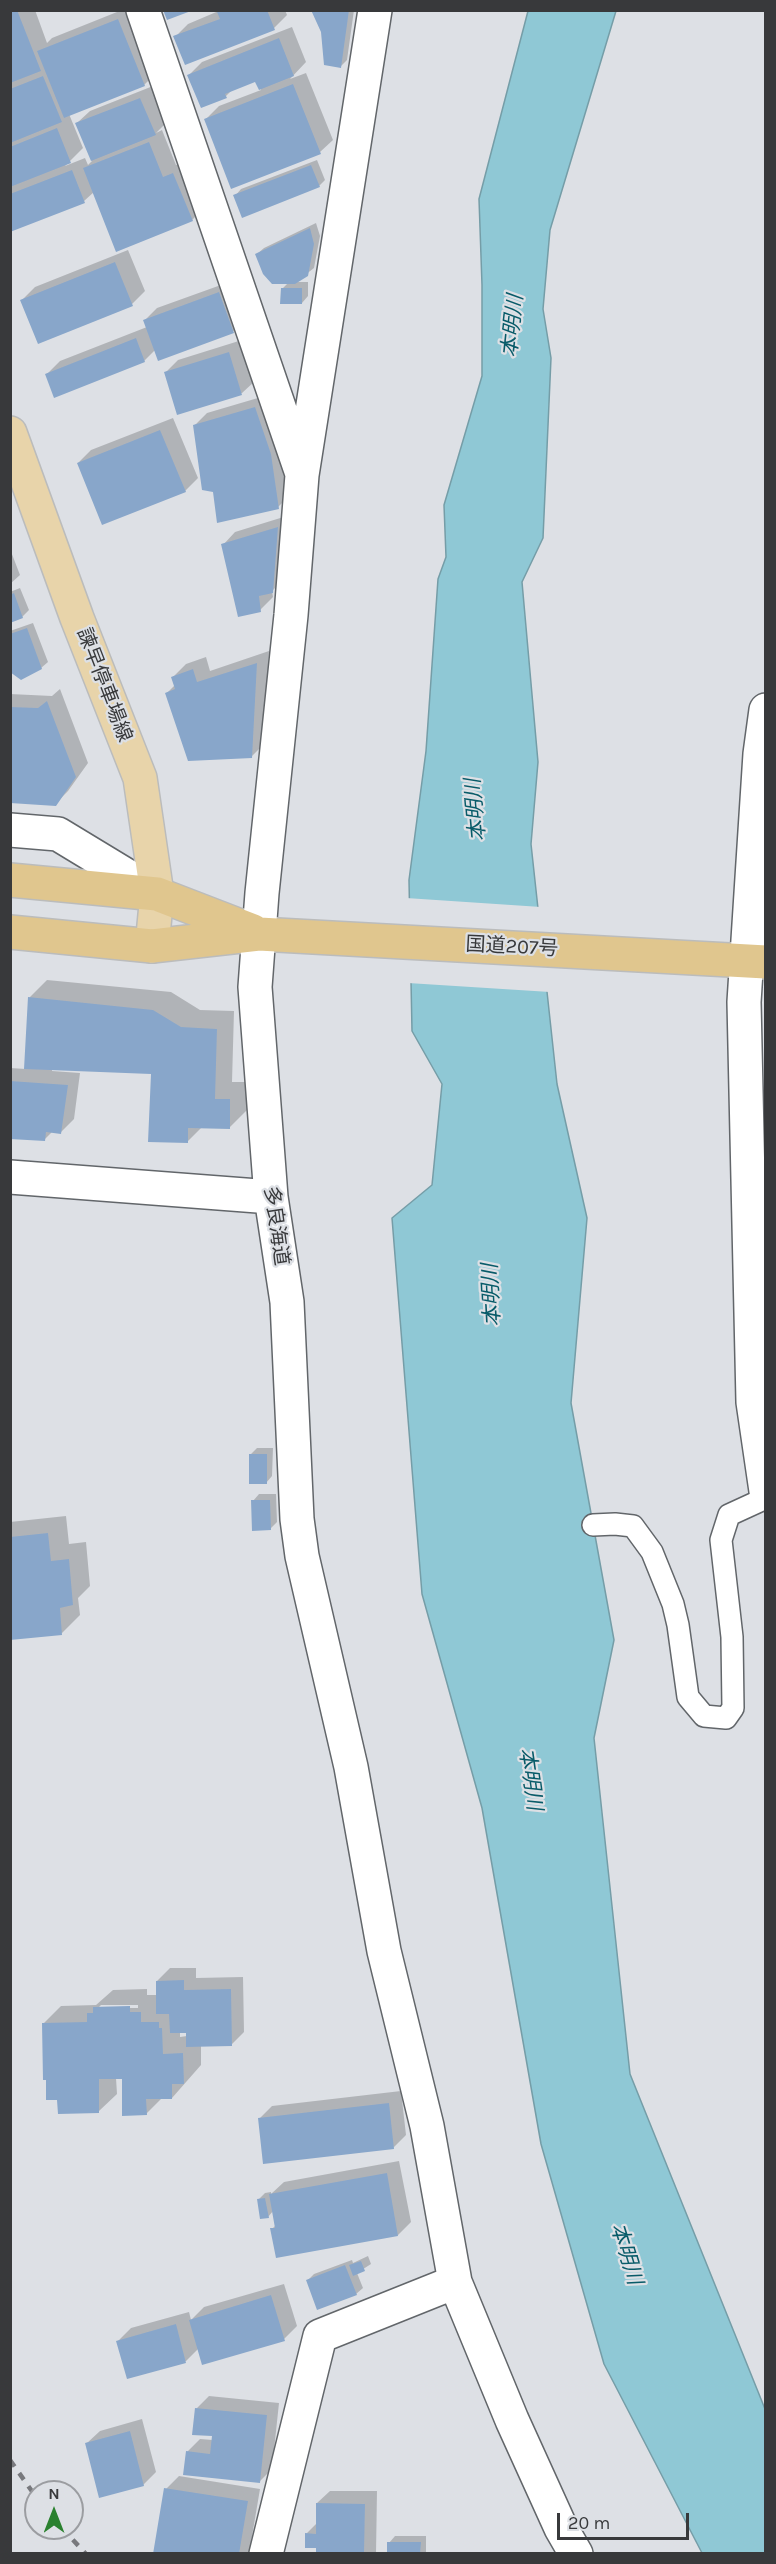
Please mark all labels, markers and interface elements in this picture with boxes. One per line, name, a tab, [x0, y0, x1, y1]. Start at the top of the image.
water label: 本明川	[497, 293, 529, 359]
street label: 諫早停車場線	[71, 625, 137, 745]
water label: 本明川	[461, 778, 491, 842]
street label: 国道207号	[465, 933, 559, 961]
street label: 多良海道	[259, 1185, 293, 1267]
water label: 本明川	[478, 1263, 506, 1327]
water label: 本明川	[513, 1746, 547, 1812]
water label: 本明川	[605, 2220, 647, 2288]
north arrow	[24, 2480, 84, 2540]
text: N	[48, 2484, 60, 2503]
scale bar	[560, 2501, 692, 2539]
text: 20 m	[568, 2512, 610, 2534]

